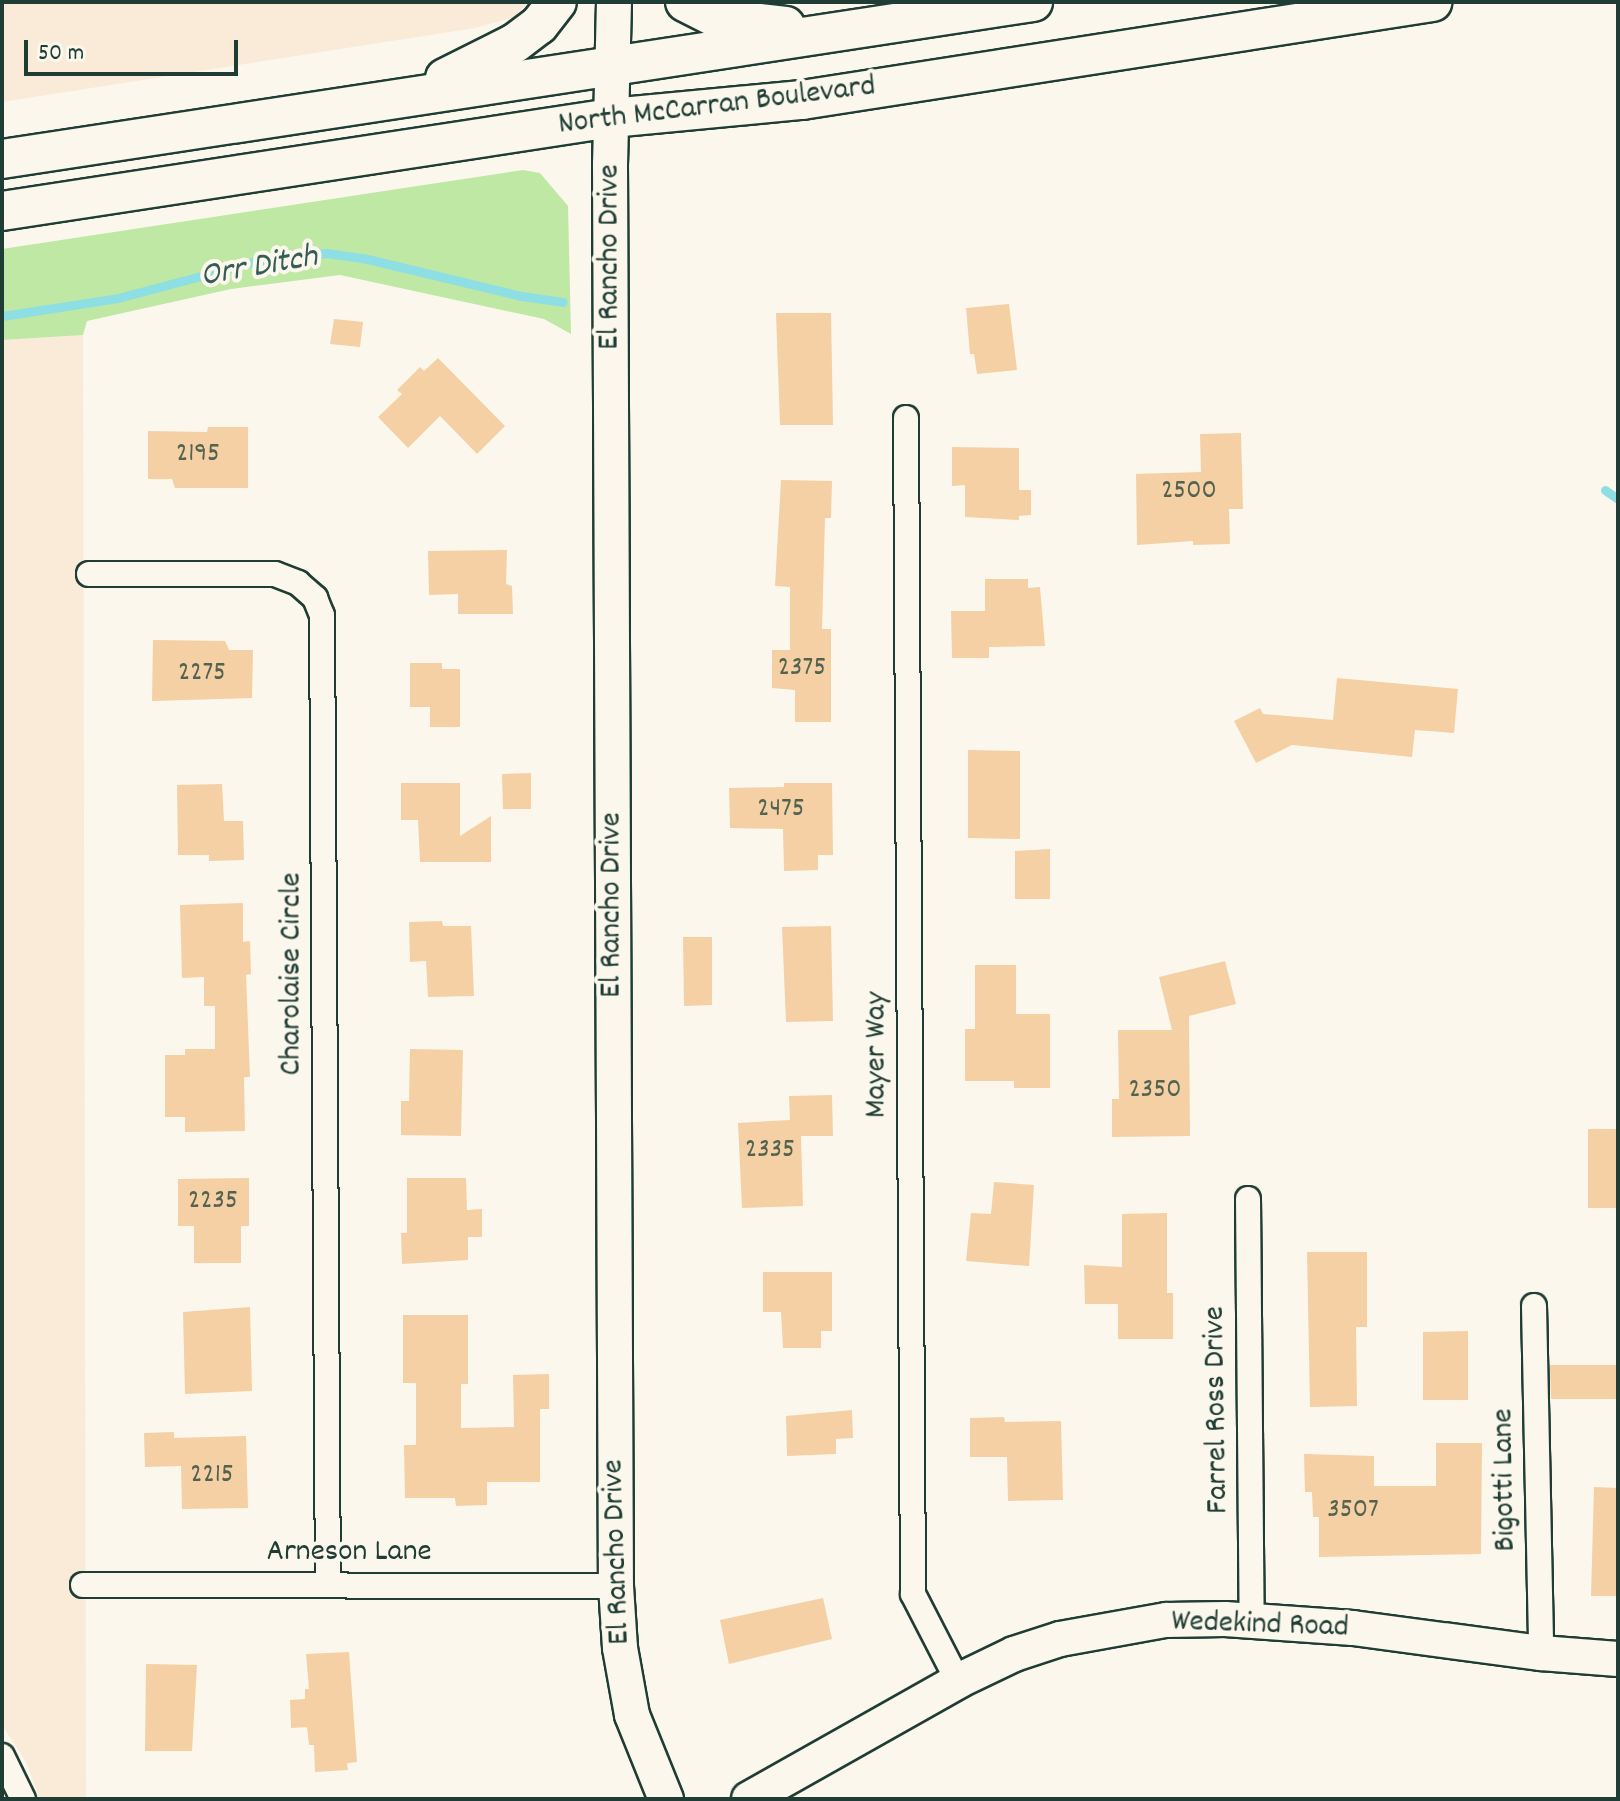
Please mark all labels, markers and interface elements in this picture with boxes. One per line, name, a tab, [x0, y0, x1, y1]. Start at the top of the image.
scale bar	[28, 24, 242, 74]
text: 50 m	[38, 37, 84, 71]
street label: North McCarran Boulevard	[556, 68, 878, 146]
street label: El Rancho Drive	[592, 164, 630, 350]
water label: Orr Ditch	[197, 238, 321, 298]
house number: 2195	[176, 438, 220, 472]
house number: 2500	[1161, 475, 1217, 509]
house number: 2375	[778, 652, 826, 686]
house number: 2275	[178, 657, 226, 691]
house number: 2475	[757, 793, 805, 827]
street label: El Rancho Drive	[594, 812, 632, 998]
street label: Charolaise Circle	[274, 872, 312, 1076]
street label: Mayer Way	[859, 992, 897, 1118]
house number: 2350	[1129, 1074, 1181, 1108]
house number: 2335	[745, 1134, 795, 1168]
house number: 2235	[188, 1185, 238, 1219]
street label: Farrel Ross Drive	[1197, 1306, 1239, 1514]
street label: Bigotti Lane	[1486, 1408, 1526, 1552]
house number: 2215	[190, 1459, 234, 1493]
street label: El Rancho Drive	[596, 1459, 640, 1645]
house number: 3507	[1327, 1494, 1379, 1528]
street label: Arneson Lane	[267, 1534, 431, 1572]
street label: Wedekind Road	[1171, 1604, 1349, 1648]

